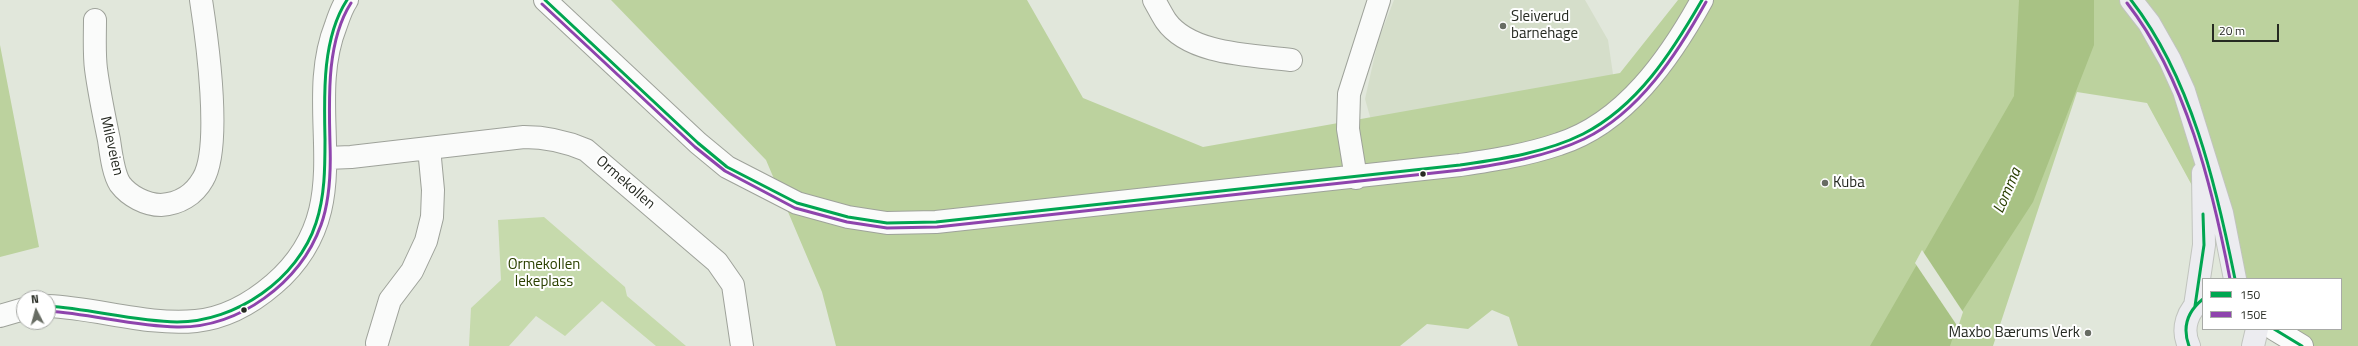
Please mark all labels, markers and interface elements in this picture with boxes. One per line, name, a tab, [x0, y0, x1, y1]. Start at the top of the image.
place label: Sleiverud barnehage	[1511, 8, 1578, 43]
scale bar	[2214, 16, 2281, 42]
marker: Sleiverud barnehage	[1498, 21, 1508, 31]
text: 20 m	[2219, 21, 2245, 40]
street label: Mileveien	[95, 115, 127, 177]
street label: Ormekollen	[592, 152, 658, 214]
water label: Lomma	[1990, 165, 2026, 217]
unlabelled marker	[1418, 169, 1428, 179]
place label: Kuba	[1833, 174, 1865, 192]
marker: Kuba	[1820, 178, 1830, 188]
park label: Ormekollen lekeplass	[508, 256, 580, 291]
legend	[2202, 278, 2342, 330]
text: 150	[2240, 285, 2260, 304]
north arrow	[16, 290, 56, 330]
text: N	[30, 291, 39, 307]
unlabelled marker	[239, 305, 249, 315]
text: 150E	[2240, 305, 2267, 324]
place label: Maxbo Bærums Verk	[1949, 324, 2080, 342]
marker: Maxbo Bærums Verk	[2083, 328, 2093, 338]

